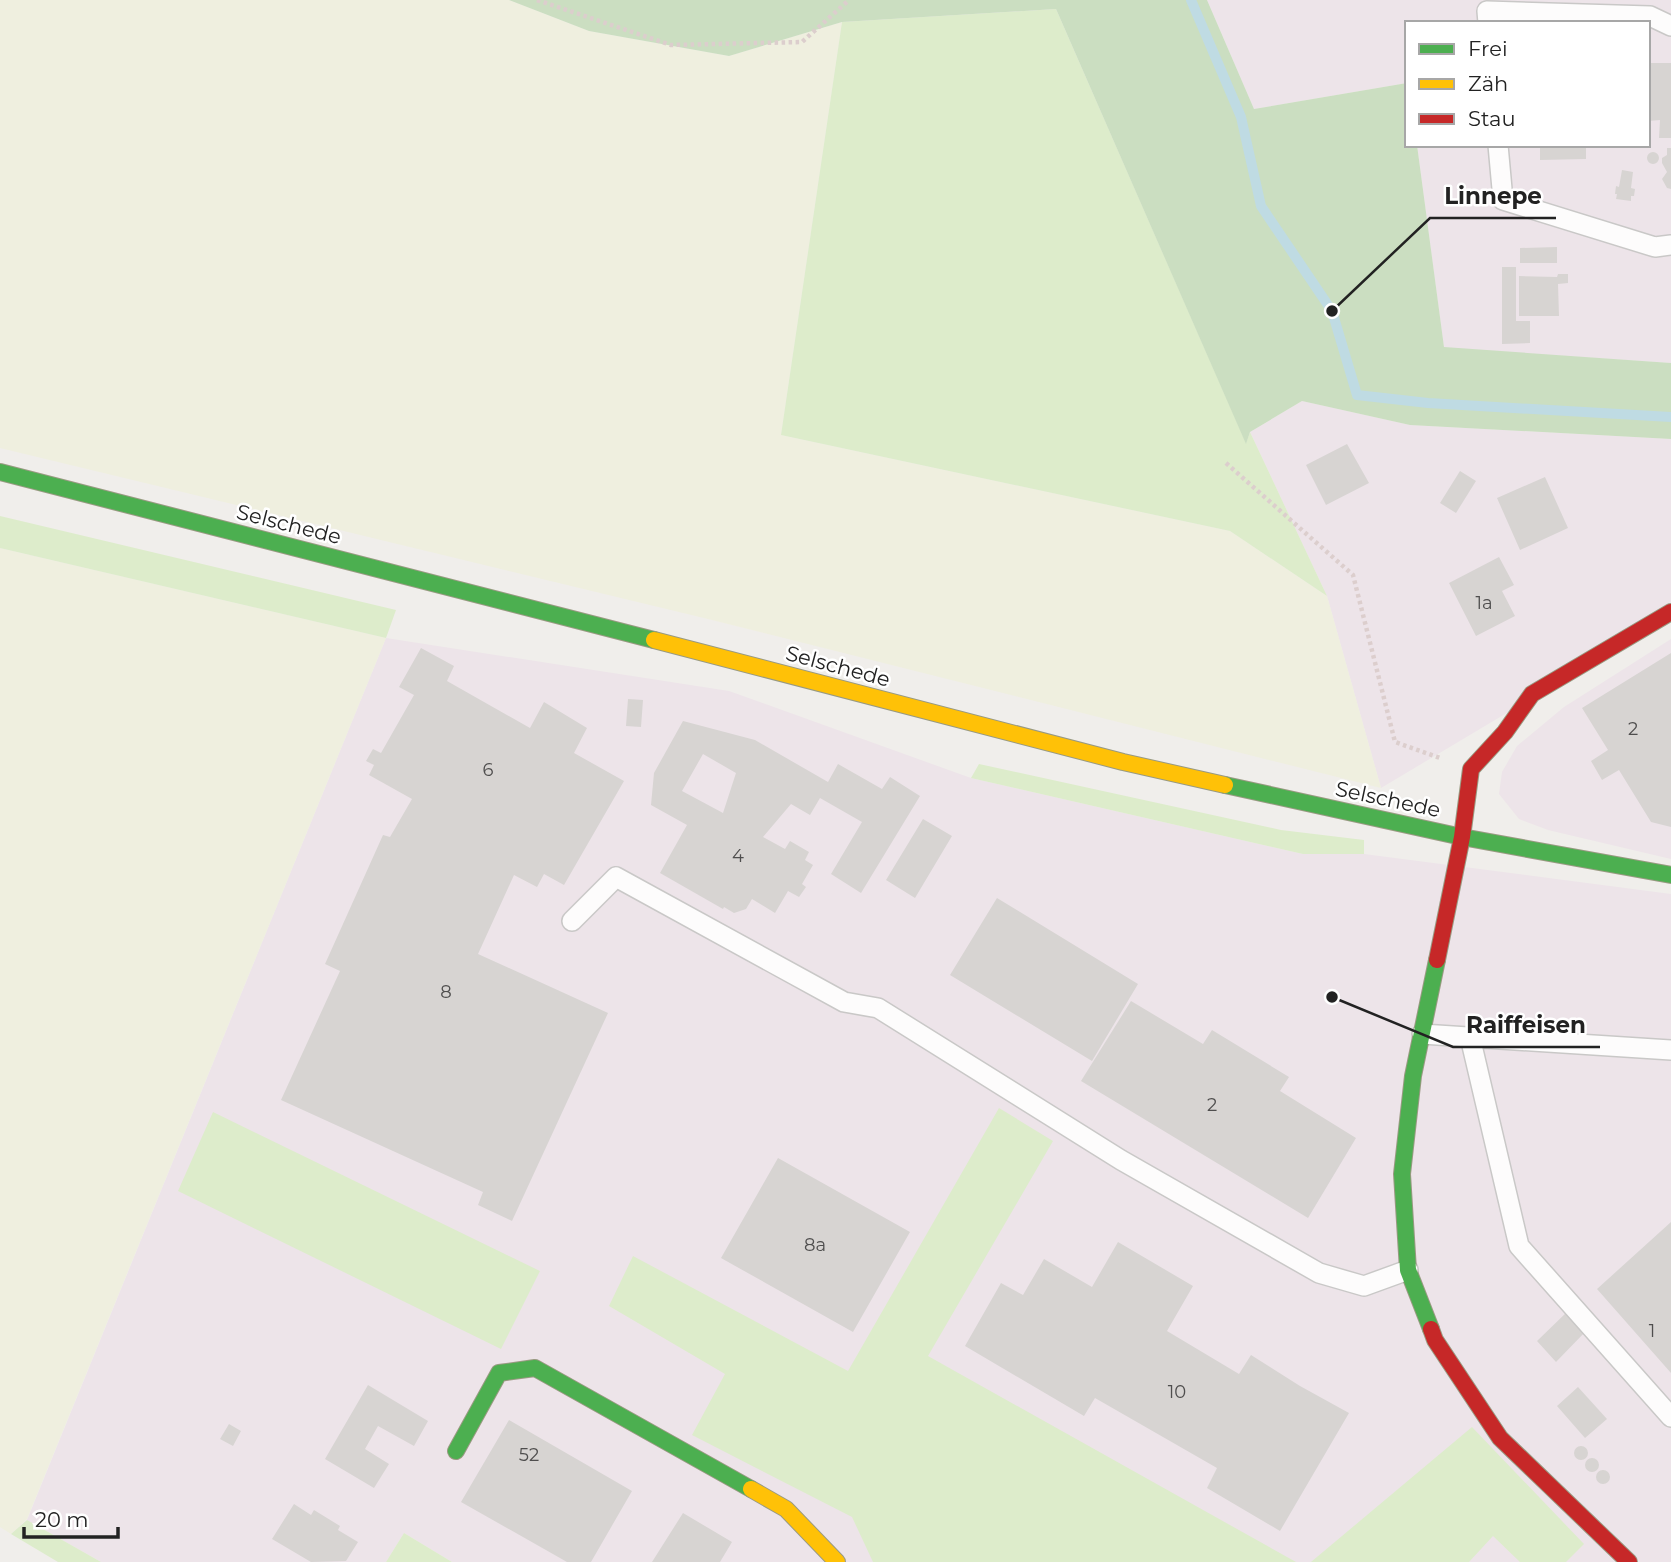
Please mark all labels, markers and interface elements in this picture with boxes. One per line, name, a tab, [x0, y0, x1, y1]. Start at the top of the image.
legend	[1405, 21, 1650, 147]
text: Frei	[1468, 36, 1508, 61]
text: Zäh	[1468, 71, 1508, 96]
text: Stau	[1468, 106, 1516, 131]
callout: Linnepe	[1430, 174, 1556, 218]
text: Linnepe	[1444, 182, 1542, 210]
street label: Selschede	[234, 499, 344, 549]
house number: 1a	[1475, 592, 1493, 614]
street label: Selschede	[783, 640, 893, 692]
house number: 2	[1628, 718, 1638, 740]
house number: 6	[483, 759, 494, 781]
street label: Selschede	[1333, 776, 1443, 822]
house number: 4	[732, 845, 744, 867]
house number: 8	[440, 981, 452, 1003]
callout: Raiffeisen	[1453, 1003, 1600, 1047]
text: Raiffeisen	[1466, 1011, 1586, 1039]
house number: 2	[1207, 1094, 1217, 1116]
house number: 8a	[804, 1234, 826, 1256]
house number: 1	[1649, 1320, 1655, 1342]
house number: 10	[1168, 1381, 1186, 1403]
house number: 52	[519, 1444, 539, 1466]
scale bar	[24, 1496, 119, 1540]
text: 20 m	[35, 1507, 89, 1532]

